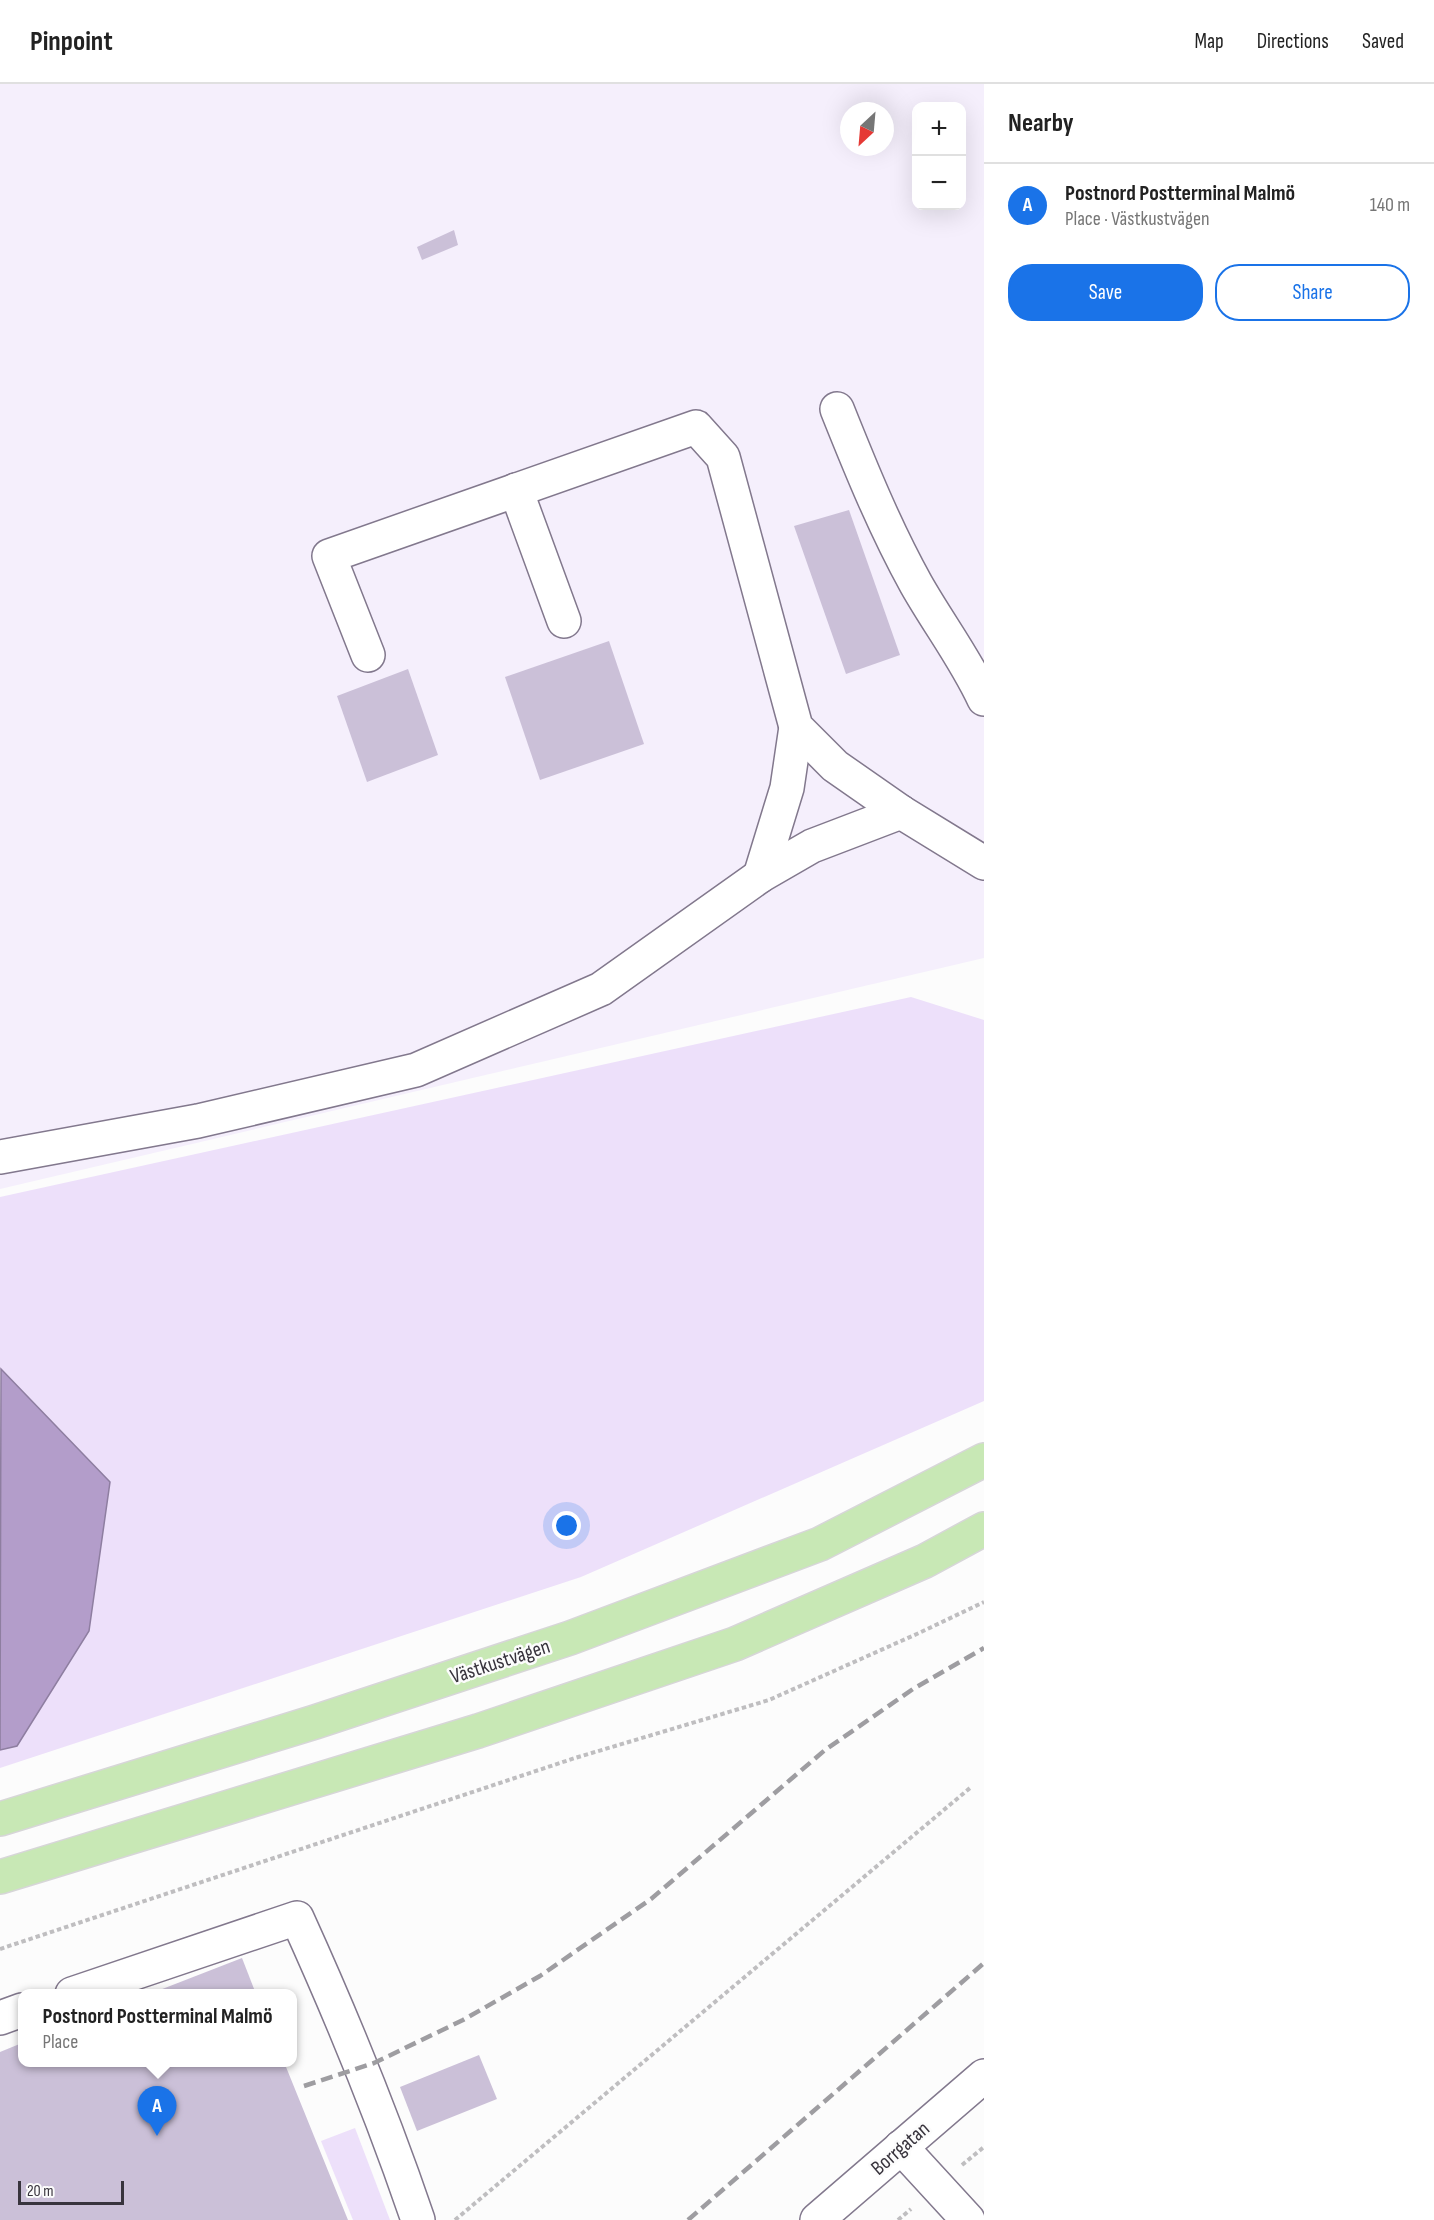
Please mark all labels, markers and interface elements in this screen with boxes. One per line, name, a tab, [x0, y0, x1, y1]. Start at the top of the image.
text: Pinpoint	[30, 25, 113, 58]
text: Map	[1194, 29, 1224, 54]
text: Directions	[1257, 29, 1329, 54]
text: Saved	[1362, 29, 1404, 54]
north arrow	[840, 102, 894, 156]
map controls	[912, 102, 966, 210]
button: +	[912, 102, 966, 156]
text: Nearby	[1008, 108, 1074, 139]
button: −	[912, 156, 966, 210]
text: Postnord Postterminal Malmö	[1065, 180, 1295, 207]
text: A	[1023, 193, 1032, 217]
text: 140 m	[1370, 193, 1410, 217]
text: Place · Västkustvägen	[1065, 207, 1209, 231]
button: Save	[1008, 264, 1203, 321]
button: Share	[1215, 264, 1410, 321]
your location	[552, 1511, 581, 1540]
street label: Västkustvägen	[447, 1634, 553, 1689]
popup	[18, 1989, 297, 2067]
text: Postnord Postterminal Malmö	[42, 2003, 273, 2030]
text: Place	[42, 2030, 78, 2054]
pin: A	[138, 2086, 176, 2136]
street label: Borrgatan	[866, 2116, 935, 2180]
scale bar	[18, 2178, 124, 2206]
text: 20 m	[27, 2182, 54, 2201]

